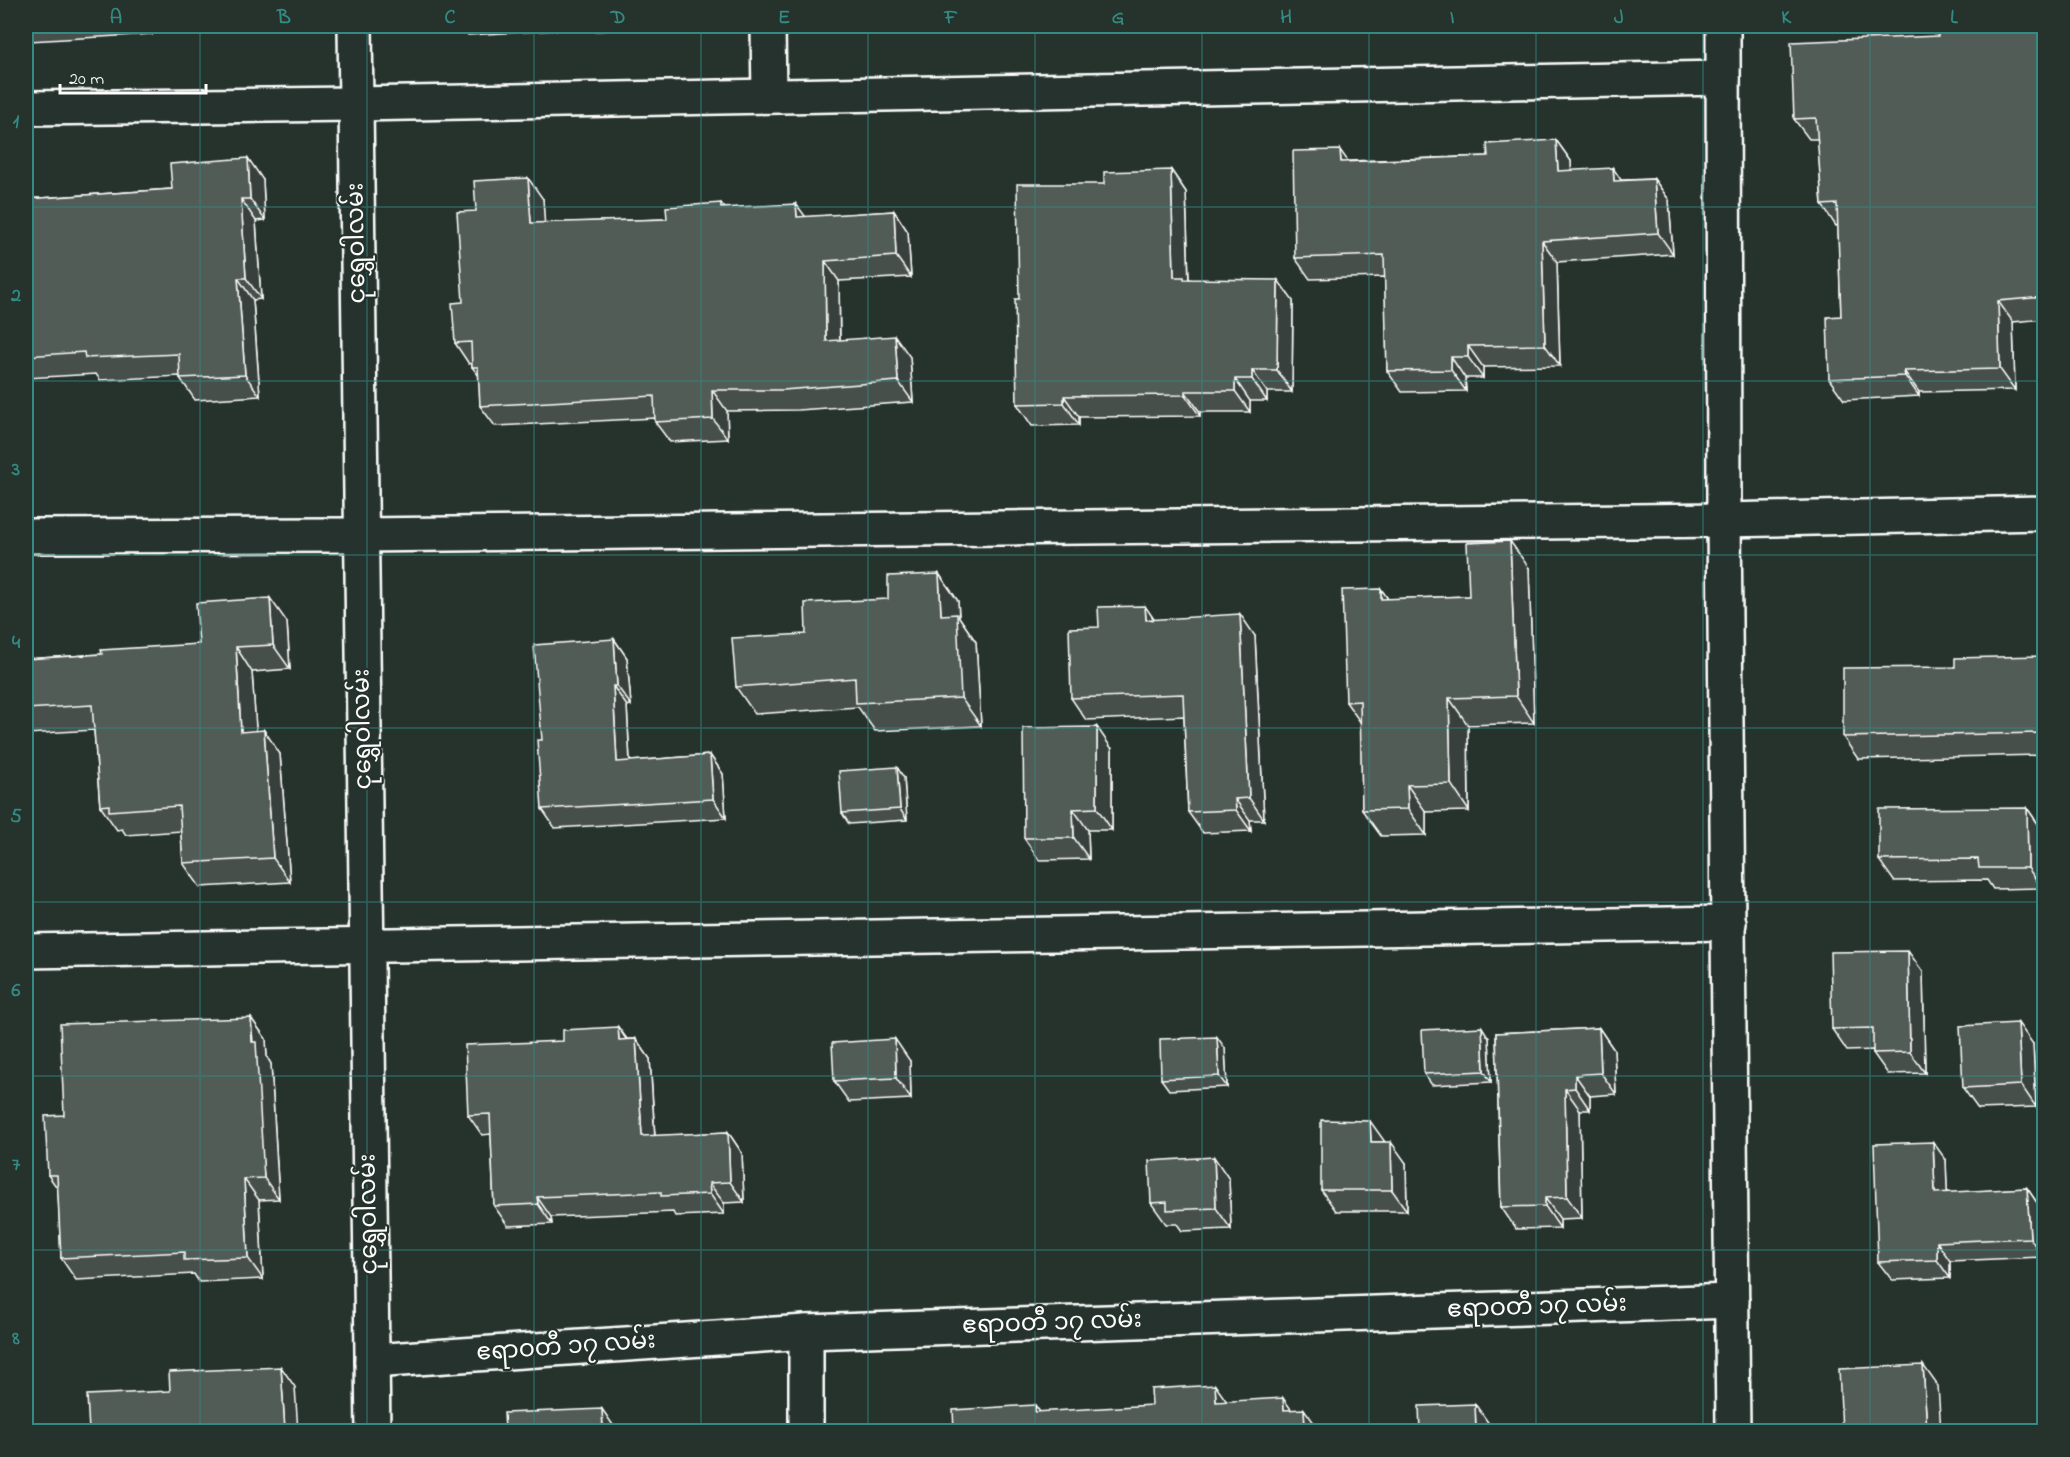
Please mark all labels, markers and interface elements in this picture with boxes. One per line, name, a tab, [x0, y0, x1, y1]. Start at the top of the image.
text: A	[110, 4, 122, 33]
text: B	[276, 4, 291, 33]
text: C	[445, 4, 456, 33]
text: D	[610, 4, 625, 33]
text: E	[778, 4, 790, 33]
text: F	[944, 4, 958, 33]
text: G	[1112, 4, 1125, 33]
text: H	[1280, 4, 1292, 33]
text: I	[1450, 4, 1455, 33]
text: J	[1614, 4, 1624, 33]
text: K	[1781, 4, 1792, 33]
text: L	[1950, 4, 1958, 33]
scale bar	[60, 57, 206, 95]
text: 20 m	[69, 67, 104, 93]
text: 1	[13, 108, 20, 137]
street label: ငုရွှေဝါလမ်း	[338, 182, 377, 304]
text: 2	[10, 282, 21, 311]
text: 3	[11, 456, 20, 485]
text: 4	[12, 629, 21, 658]
street label: ငုရွှေဝါလမ်း	[344, 668, 383, 790]
text: 5	[10, 803, 22, 832]
text: 6	[12, 977, 21, 1006]
text: 7	[12, 1151, 21, 1180]
street label: ငုရွှေဝါလမ်း	[350, 1153, 389, 1275]
street label: ဧရာဝတီ ၁၇ လမ်း	[1447, 1286, 1627, 1329]
street label: ဧရာဝတီ ၁၇ လမ်း	[962, 1302, 1142, 1345]
street label: ဧရာဝတီ ၁၇ လမ်း	[475, 1323, 657, 1372]
text: 8	[11, 1325, 20, 1354]

